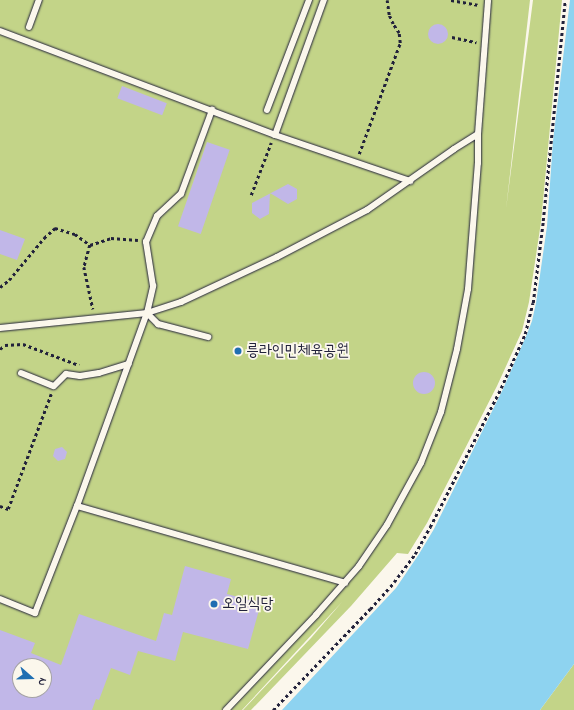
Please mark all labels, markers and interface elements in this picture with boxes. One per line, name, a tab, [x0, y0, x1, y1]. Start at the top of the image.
place label: 릉라인민체육공원	[246, 341, 349, 361]
marker: 릉라인민체육공원	[233, 346, 243, 356]
place label: 오일식당	[222, 594, 274, 614]
marker: 오일식당	[209, 599, 219, 609]
north arrow	[12, 658, 52, 698]
text: N	[34, 676, 51, 688]

